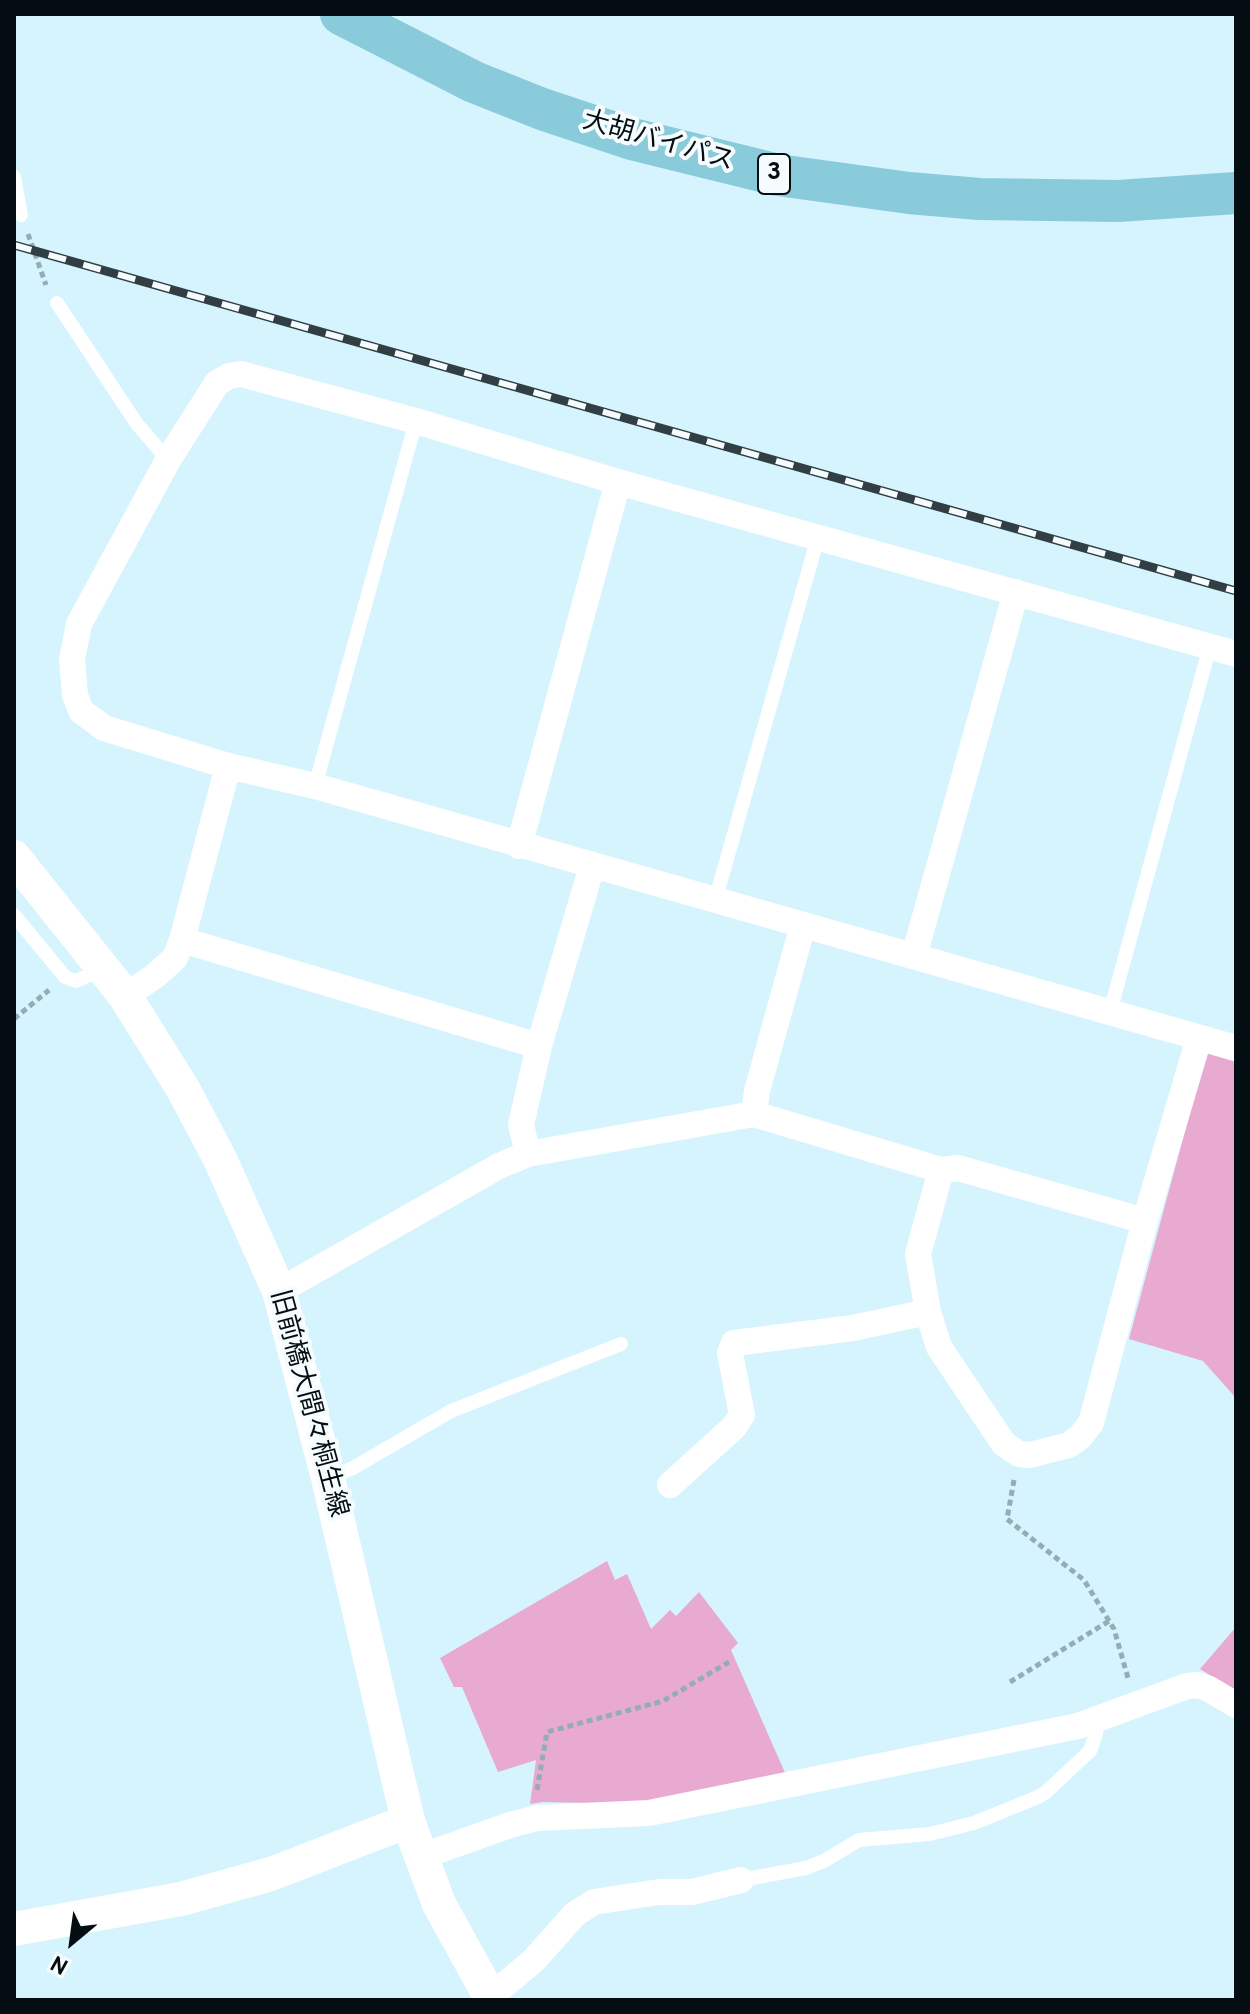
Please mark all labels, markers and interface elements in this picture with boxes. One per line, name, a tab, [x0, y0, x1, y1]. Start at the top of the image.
street label: 大胡バイパス	[579, 107, 737, 179]
road number: 3	[758, 154, 790, 194]
street label: 旧前橋大間々桐生線	[262, 1287, 352, 1521]
north arrow	[32, 1902, 112, 1982]
text: N	[47, 1948, 74, 1979]

